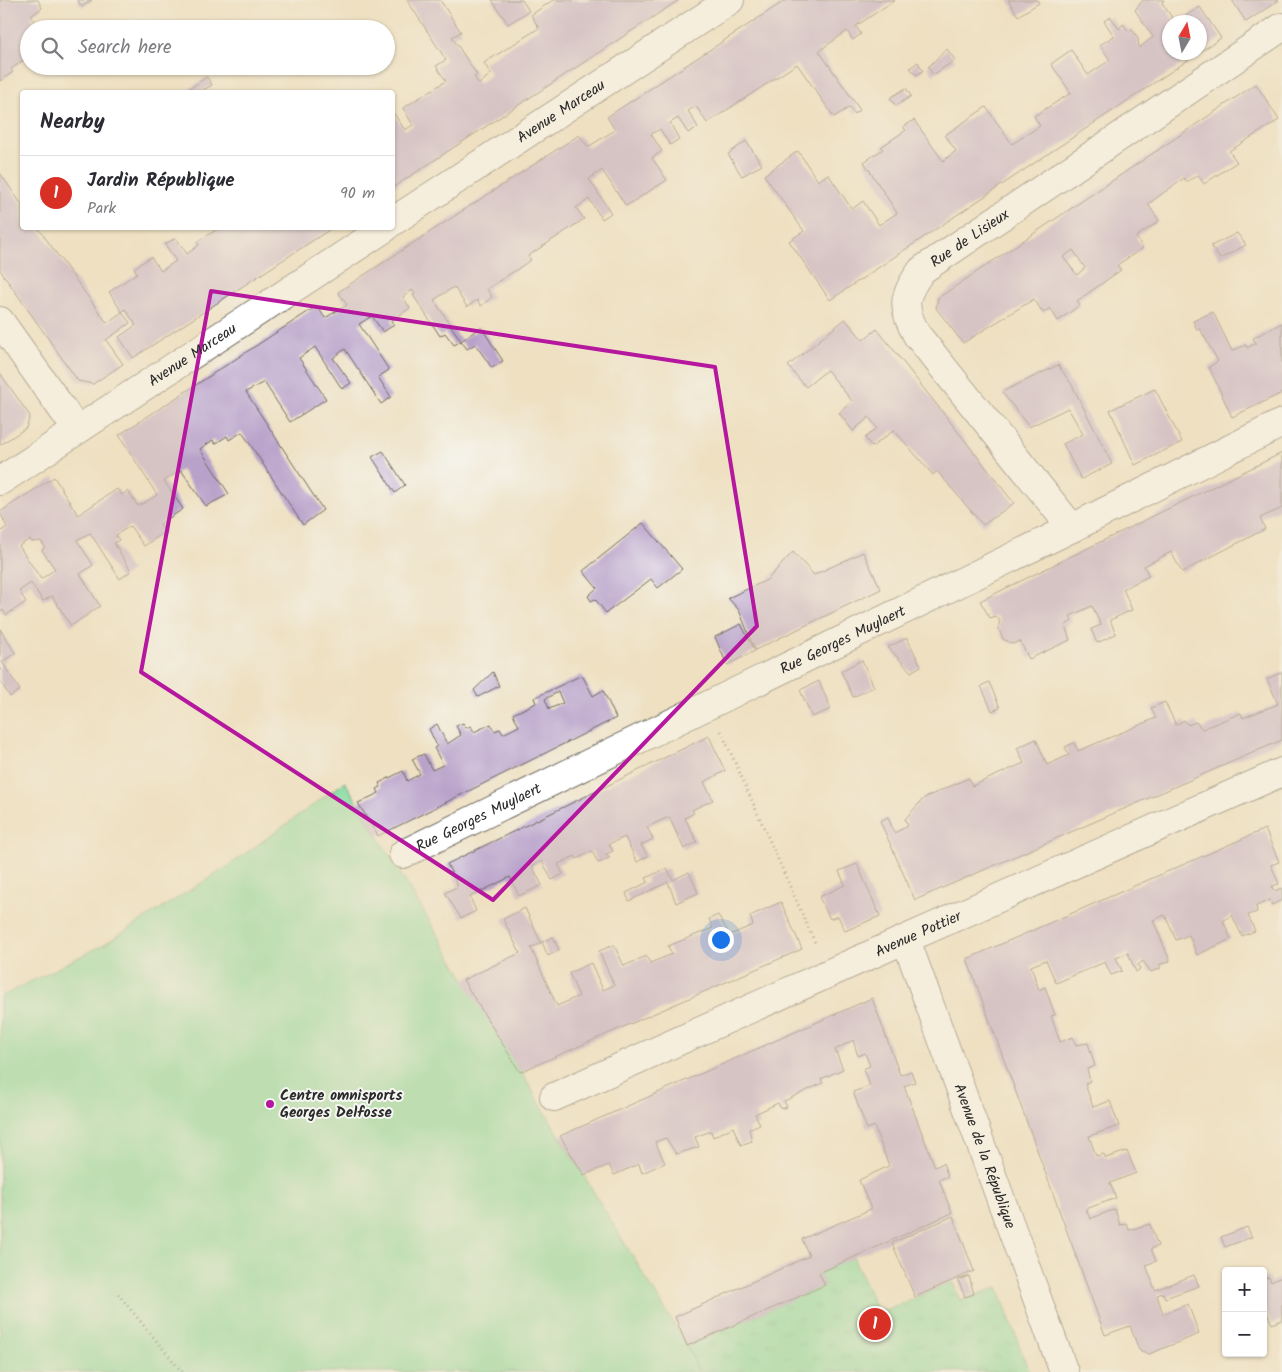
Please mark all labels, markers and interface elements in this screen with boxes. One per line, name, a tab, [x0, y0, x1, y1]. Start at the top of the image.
north arrow	[1162, 15, 1207, 60]
search box	[20, 20, 395, 75]
text: Search here	[78, 33, 172, 63]
icon: search	[38, 34, 66, 62]
street label: Avenue Marceau	[512, 74, 611, 150]
text: Nearby	[40, 106, 105, 139]
text: Jardin République	[87, 166, 234, 196]
text: 1	[54, 181, 58, 206]
text: 90 m	[340, 181, 375, 206]
text: Park	[87, 196, 116, 221]
street label: Rue de Lisieux	[925, 203, 1015, 274]
street label: Avenue Marceau	[144, 318, 242, 394]
street label: Rue Georges Muylaert	[776, 600, 910, 682]
street label: Rue Georges Muylaert	[412, 777, 546, 859]
street label: Avenue Pottier	[871, 904, 966, 964]
your location	[708, 927, 734, 953]
street label: Avenue de la République	[946, 1080, 1022, 1233]
place label: Centre omnisports Georges Delfosse	[280, 1084, 403, 1125]
marker: Centre omnisports Georges Delfosse	[264, 1098, 276, 1110]
map controls	[1222, 1267, 1267, 1357]
button: +	[1222, 1267, 1267, 1312]
pin: 1	[859, 1305, 891, 1343]
button: −	[1222, 1312, 1267, 1357]

